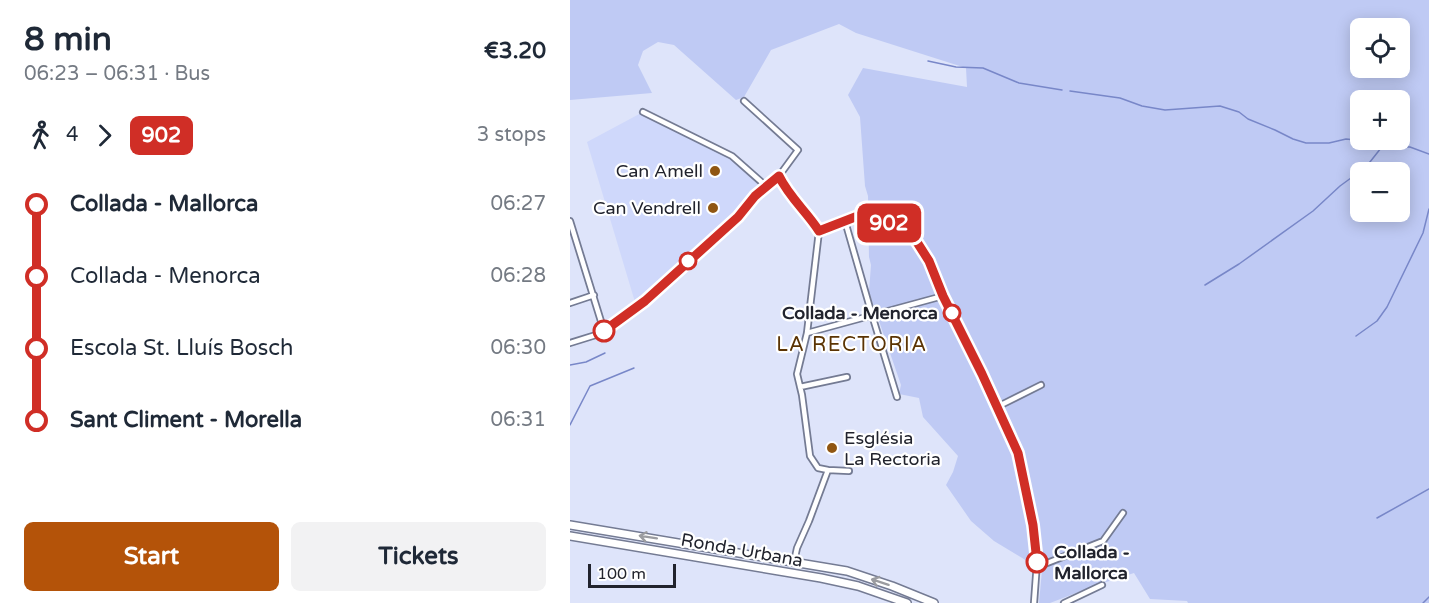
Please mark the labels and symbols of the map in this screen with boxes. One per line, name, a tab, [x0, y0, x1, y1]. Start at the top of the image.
place label: Can Amell	[616, 160, 703, 182]
marker: Can Amell	[708, 164, 722, 178]
place label: Can Vendrell	[593, 197, 701, 219]
marker: Can Vendrell	[706, 201, 720, 215]
line badge: 902	[854, 204, 924, 242]
unlabelled marker	[679, 252, 697, 270]
place label: Collada - Menorca	[782, 302, 938, 324]
marker: Collada - Menorca	[943, 304, 961, 322]
unlabelled marker	[593, 320, 615, 342]
district label: LA RECTORIA	[776, 333, 928, 357]
place label: Església La Rectoria	[844, 427, 941, 470]
marker: Església La Rectoria	[825, 441, 839, 455]
street label: Ronda Urbana	[679, 528, 805, 572]
one-way arrow	[638, 532, 658, 543]
place label: Collada - Mallorca	[1054, 541, 1130, 584]
marker: Collada - Mallorca	[1026, 551, 1048, 573]
scale bar	[588, 561, 676, 588]
one-way arrow	[871, 576, 890, 587]

